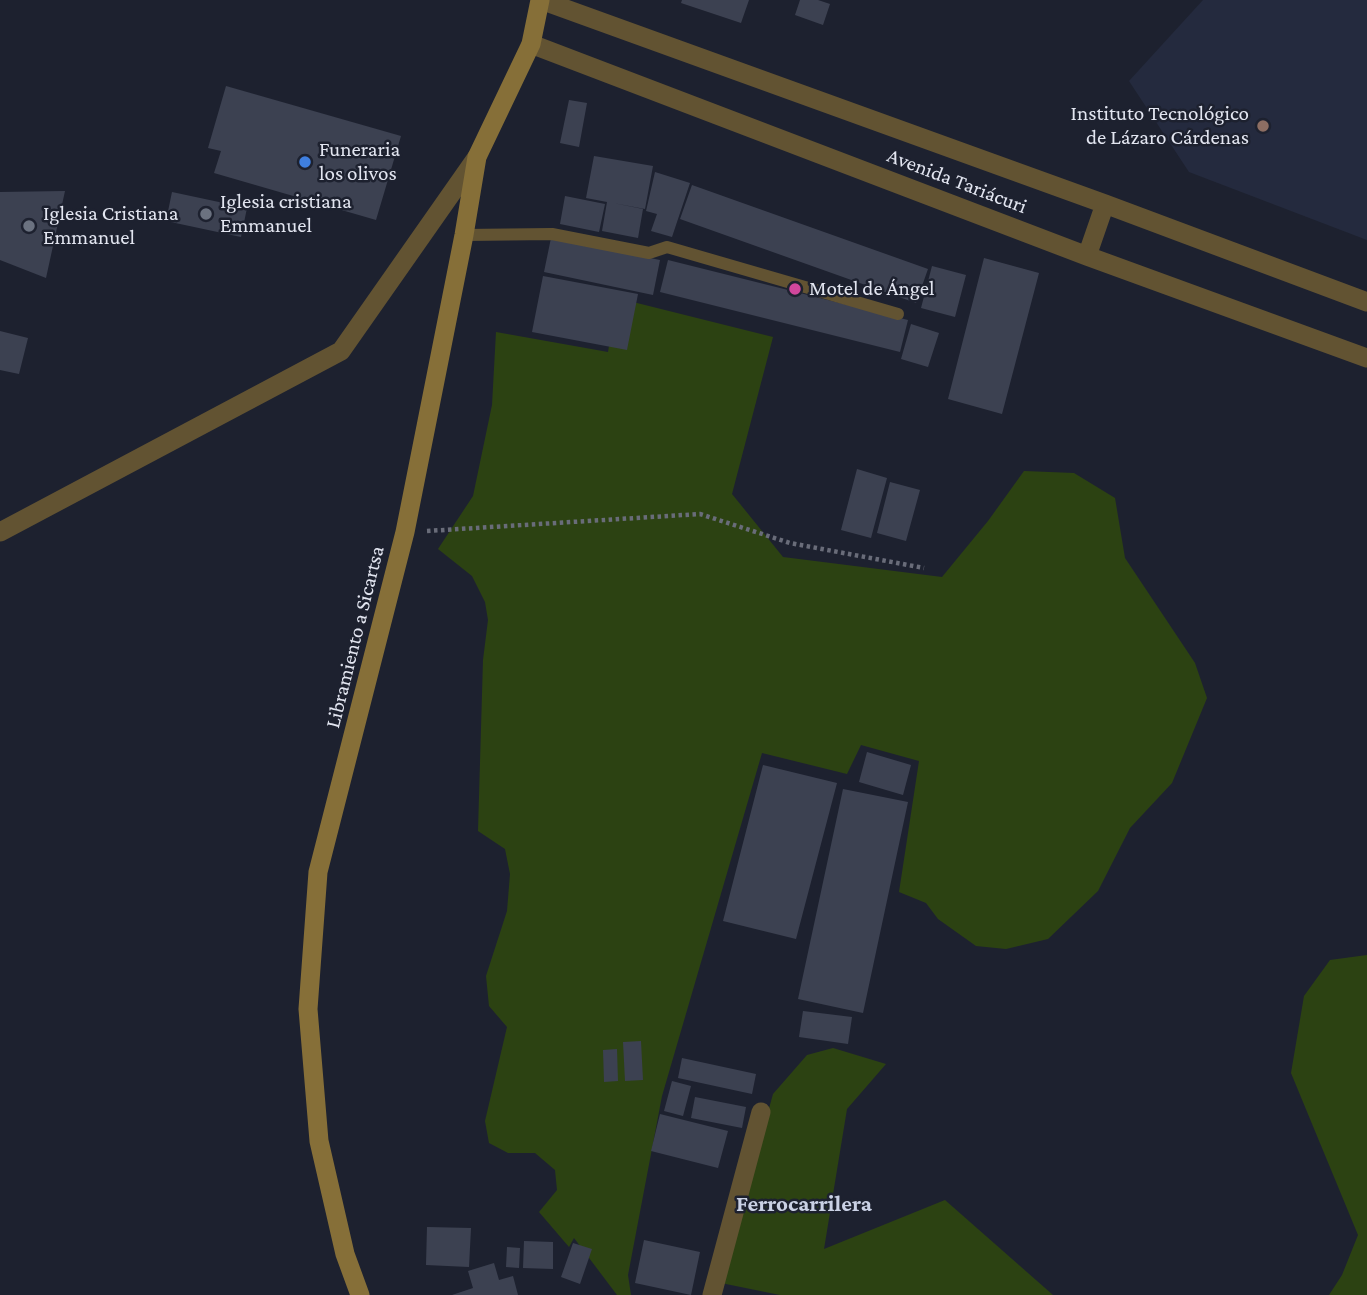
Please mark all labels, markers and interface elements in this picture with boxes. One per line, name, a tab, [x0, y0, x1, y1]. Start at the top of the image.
place label: Instituto Tecnológico de Lázaro Cárdenas	[1071, 101, 1249, 151]
marker: Instituto Tecnológico de Lázaro Cárdenas	[1255, 118, 1271, 134]
place label: Funeraria los olivos	[319, 137, 400, 187]
street label: Avenida Tariácuri	[884, 143, 1030, 219]
marker: Funeraria los olivos	[297, 154, 313, 170]
place label: Iglesia cristiana Emmanuel	[220, 189, 352, 239]
place label: Iglesia Cristiana Emmanuel	[43, 201, 178, 251]
marker: Iglesia cristiana Emmanuel	[198, 206, 214, 222]
marker: Iglesia Cristiana Emmanuel	[21, 218, 37, 234]
place label: Motel de Ángel	[809, 276, 935, 302]
marker: Motel de Ángel	[787, 281, 803, 297]
street label: Libramiento a Sicartsa	[320, 543, 390, 731]
district label: Ferrocarrilera	[736, 1190, 872, 1218]

